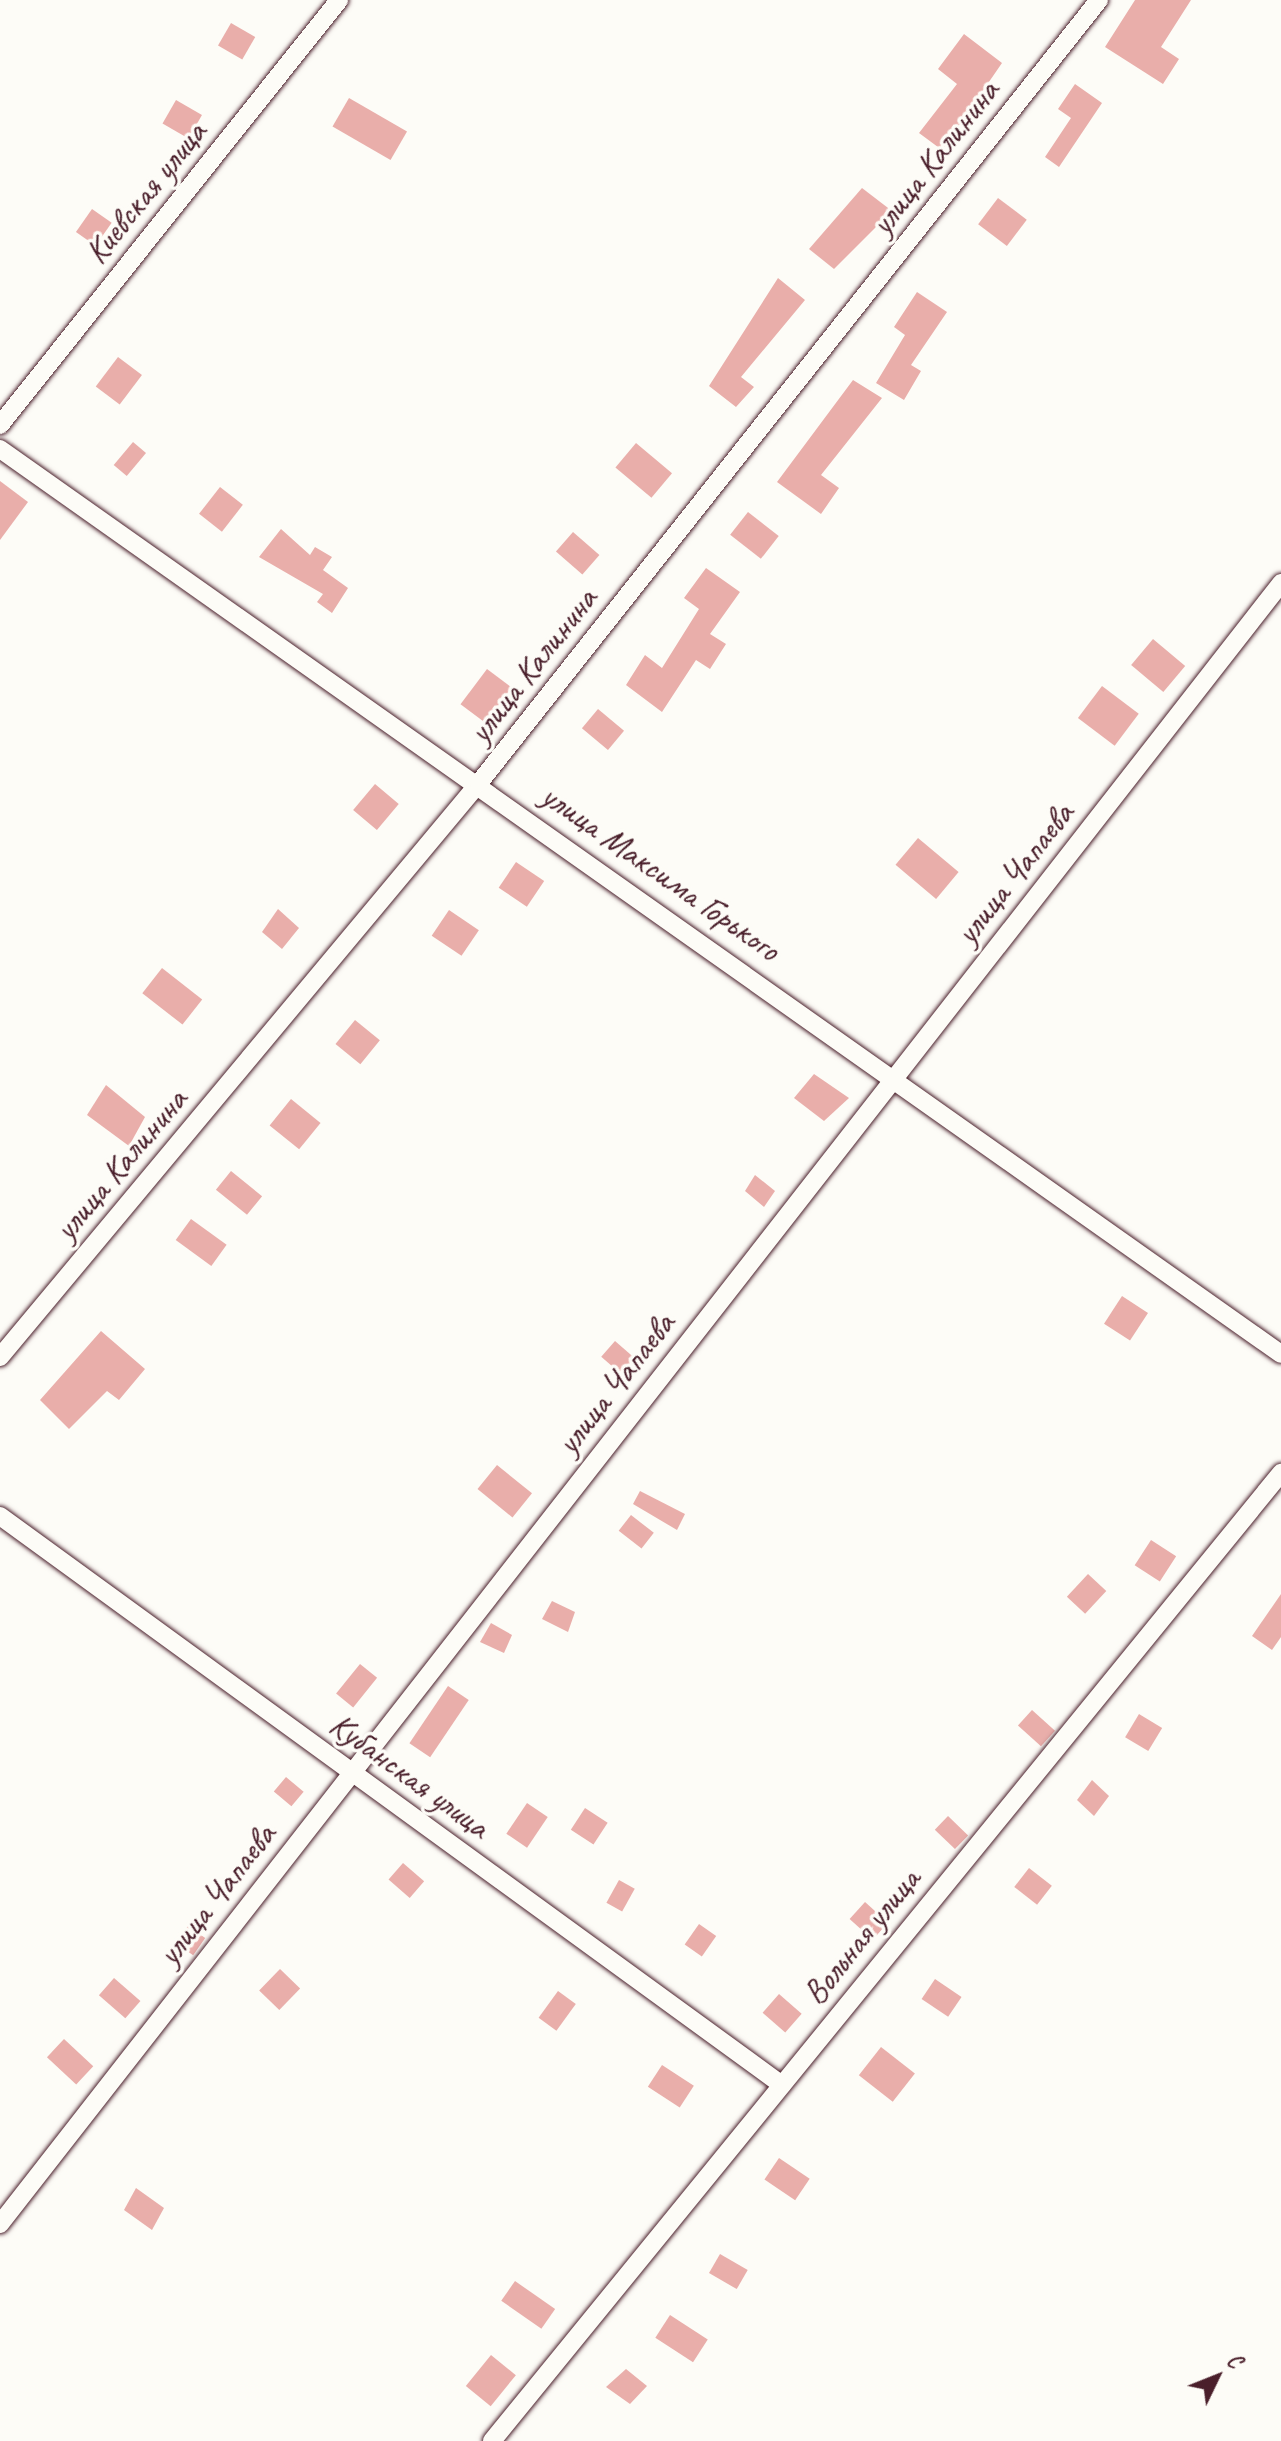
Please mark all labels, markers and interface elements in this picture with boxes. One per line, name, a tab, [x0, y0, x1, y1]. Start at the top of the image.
street label: улица Калинина	[860, 71, 1008, 243]
street label: Киевская улица	[75, 112, 215, 272]
street label: улица Калинина	[458, 579, 606, 751]
street label: улица Максима Горького	[535, 775, 787, 969]
street label: улица Чапаева	[946, 794, 1082, 952]
street label: улица Калинина	[44, 1079, 196, 1249]
street label: улица Чапаева	[547, 1304, 683, 1462]
street label: Кубанская улица	[321, 1703, 499, 1847]
street label: улица Чапаева	[148, 1815, 284, 1973]
street label: Вольная улица	[794, 1860, 928, 2012]
north arrow	[1177, 2337, 1257, 2417]
text: С	[1221, 2347, 1248, 2374]

